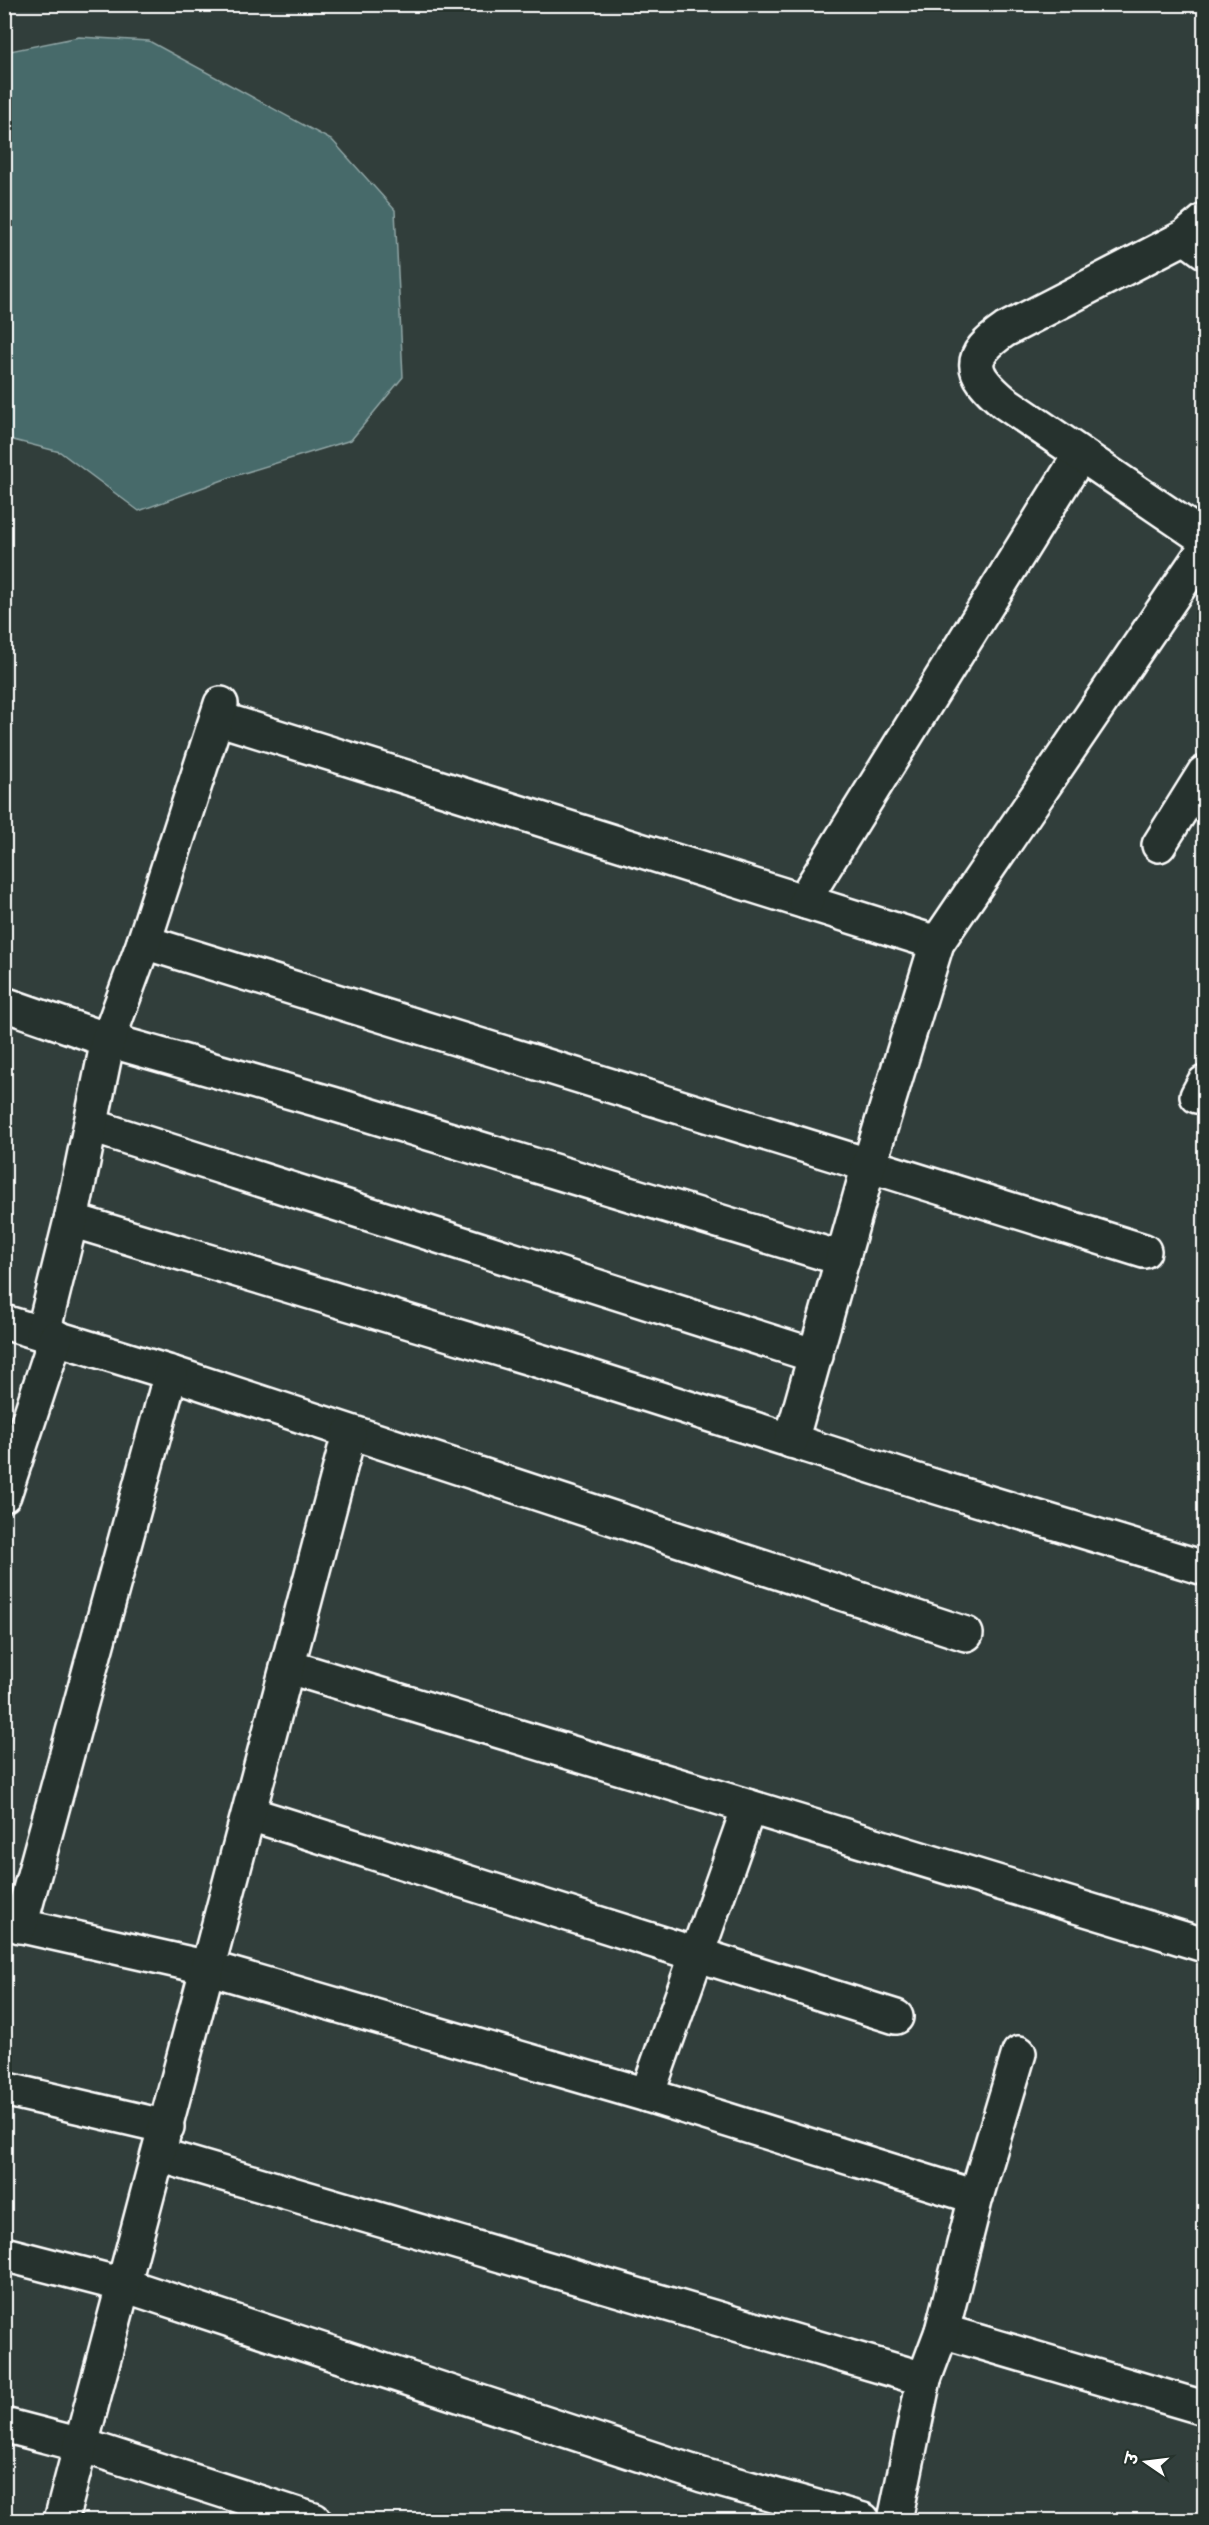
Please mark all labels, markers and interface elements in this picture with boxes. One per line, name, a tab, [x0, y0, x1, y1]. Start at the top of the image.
north arrow	[1116, 2432, 1176, 2492]
text: उ	[1119, 2449, 1144, 2468]

